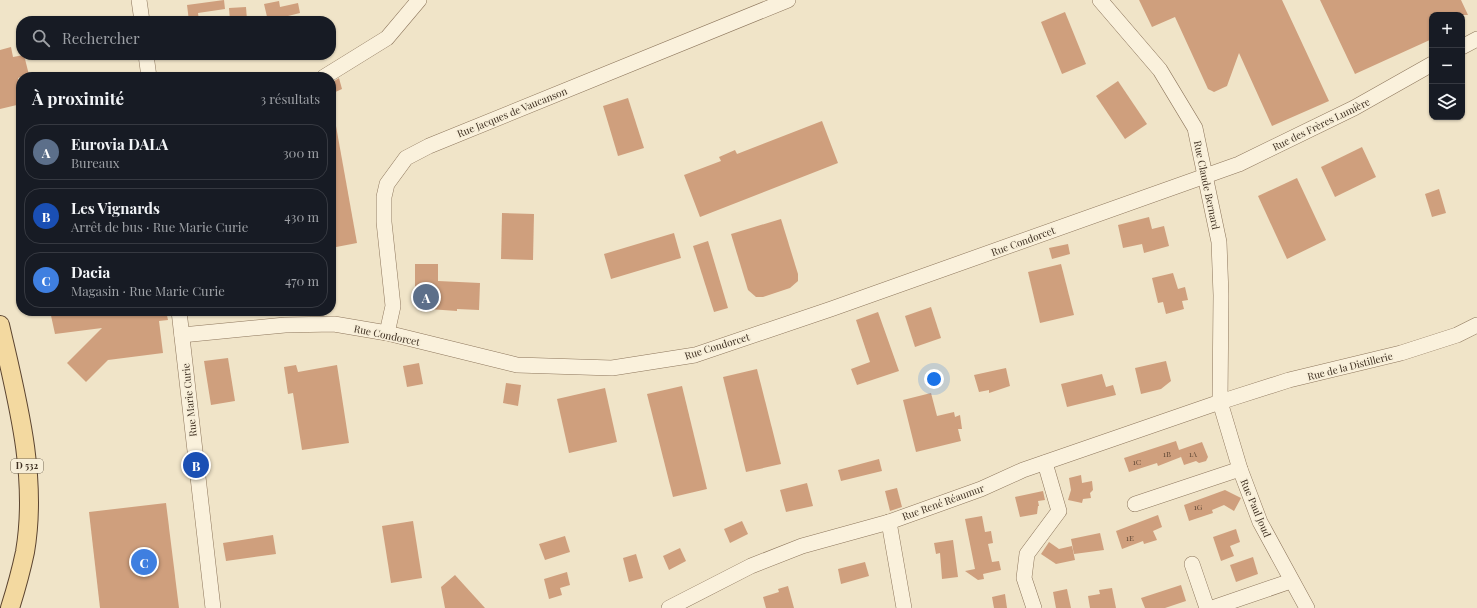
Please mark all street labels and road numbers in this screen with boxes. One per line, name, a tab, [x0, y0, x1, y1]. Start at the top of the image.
street label: Rue Jacques de Vaucanson	[455, 84, 569, 140]
street label: Rue des Frères Lumière	[1270, 94, 1372, 154]
street label: Rue Claude Bernard	[1191, 139, 1223, 231]
street label: Rue Condorcet	[989, 223, 1057, 259]
street label: Rue Condorcet	[353, 321, 422, 349]
street label: Rue Condorcet	[683, 329, 752, 363]
street label: Rue de la Distillerie	[1306, 349, 1394, 383]
street label: Rue Marie Curie	[178, 363, 200, 437]
road number: D 532	[11, 459, 43, 473]
street label: Rue Paul Joud	[1237, 477, 1275, 539]
street label: Rue René Réaumur	[900, 480, 986, 523]

